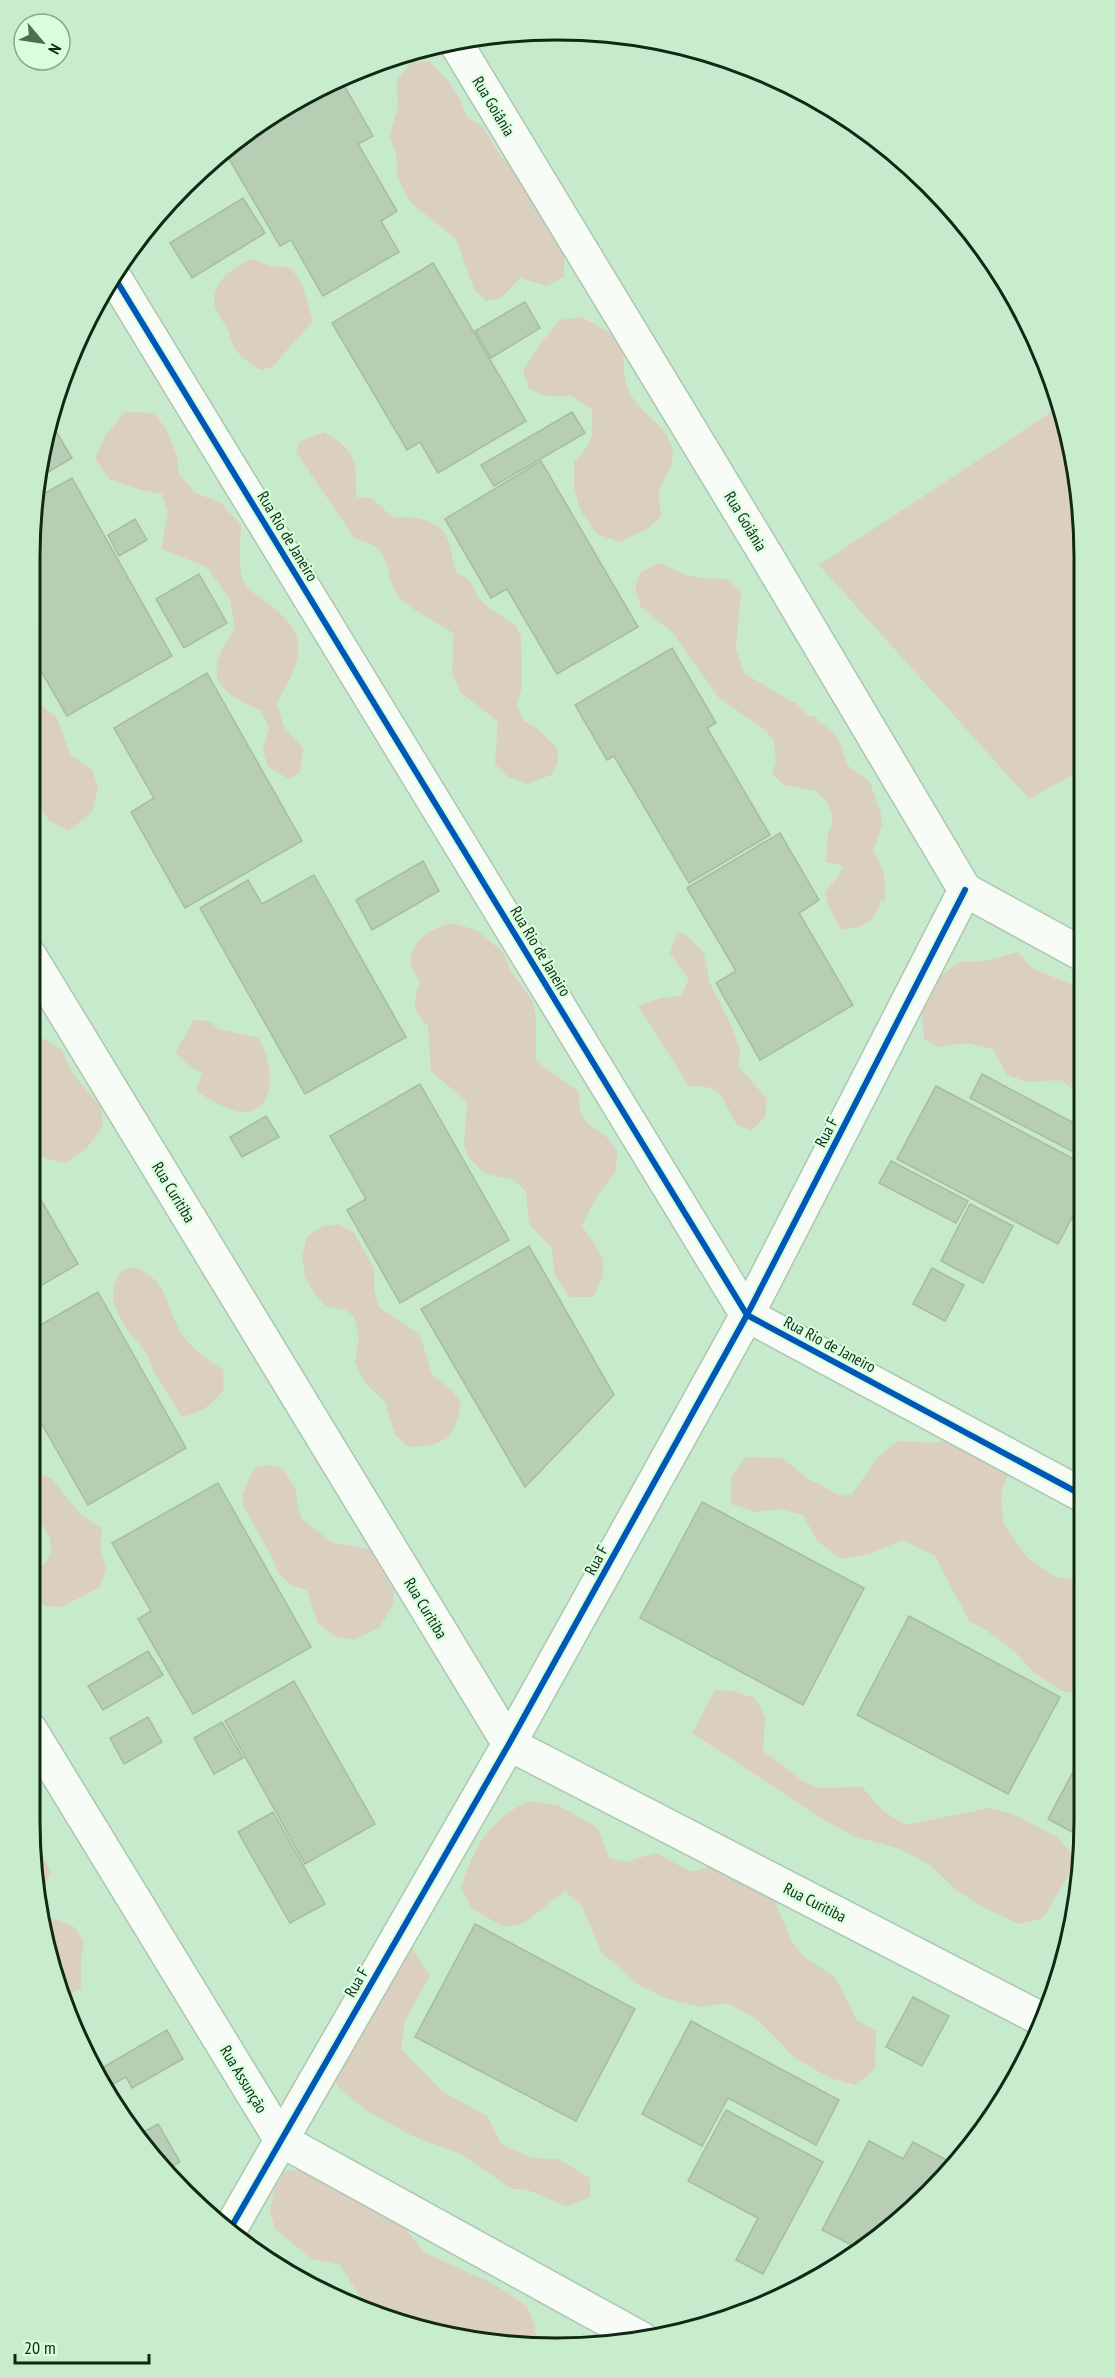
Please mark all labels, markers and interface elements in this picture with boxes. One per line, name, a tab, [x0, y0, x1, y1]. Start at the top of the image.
north arrow	[12, 12, 72, 72]
text: N	[44, 41, 66, 58]
street label: Rua Goiânia	[468, 73, 520, 139]
street label: Rua Rio de Janeiro	[253, 487, 323, 585]
street label: Rua Goiânia	[720, 488, 772, 554]
street label: Rua Rio de Janeiro	[506, 902, 576, 1000]
street label: Rua F	[810, 1114, 842, 1150]
street label: Rua Curitiba	[148, 1158, 200, 1226]
street label: Rua Rio de Janeiro	[781, 1311, 880, 1377]
street label: Rua F	[580, 1542, 612, 1578]
street label: Rua Curitiba	[400, 1574, 452, 1642]
street label: Rua Curitiba	[780, 1878, 850, 1926]
street label: Rua F	[340, 1964, 372, 2000]
street label: Rua Assunção	[216, 2042, 272, 2117]
scale bar	[15, 2327, 148, 2365]
text: 20 m	[24, 2336, 56, 2359]

